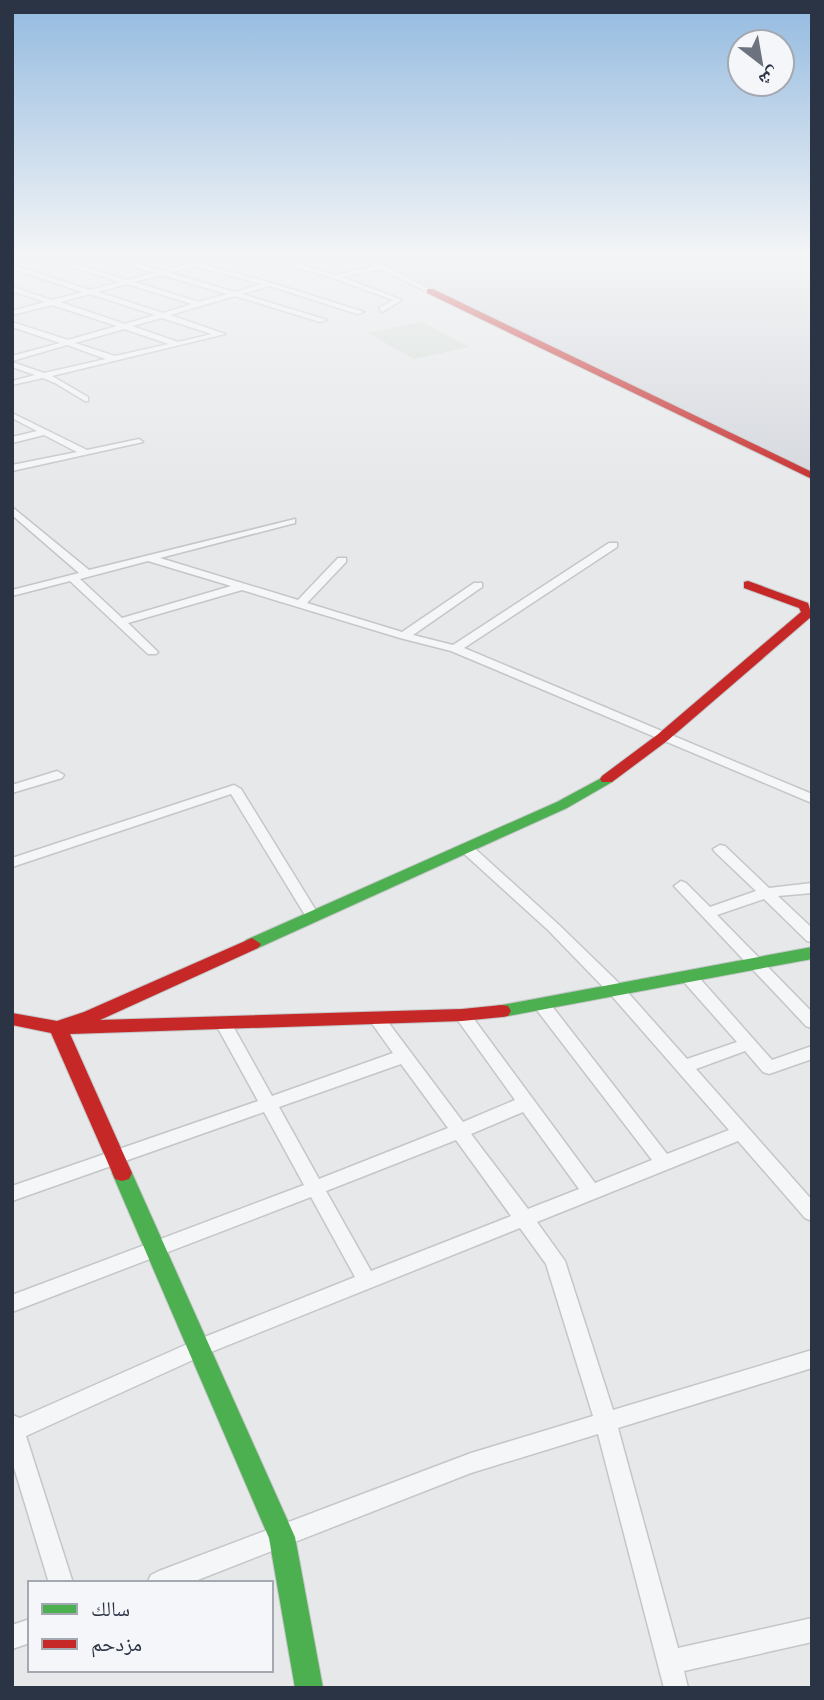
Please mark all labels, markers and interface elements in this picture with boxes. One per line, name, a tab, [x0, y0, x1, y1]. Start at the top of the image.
north arrow	[726, 28, 796, 98]
text: ش	[755, 62, 784, 91]
legend	[28, 1581, 273, 1672]
text: سالك	[91, 1597, 130, 1622]
text: مزدحم	[91, 1632, 142, 1658]

